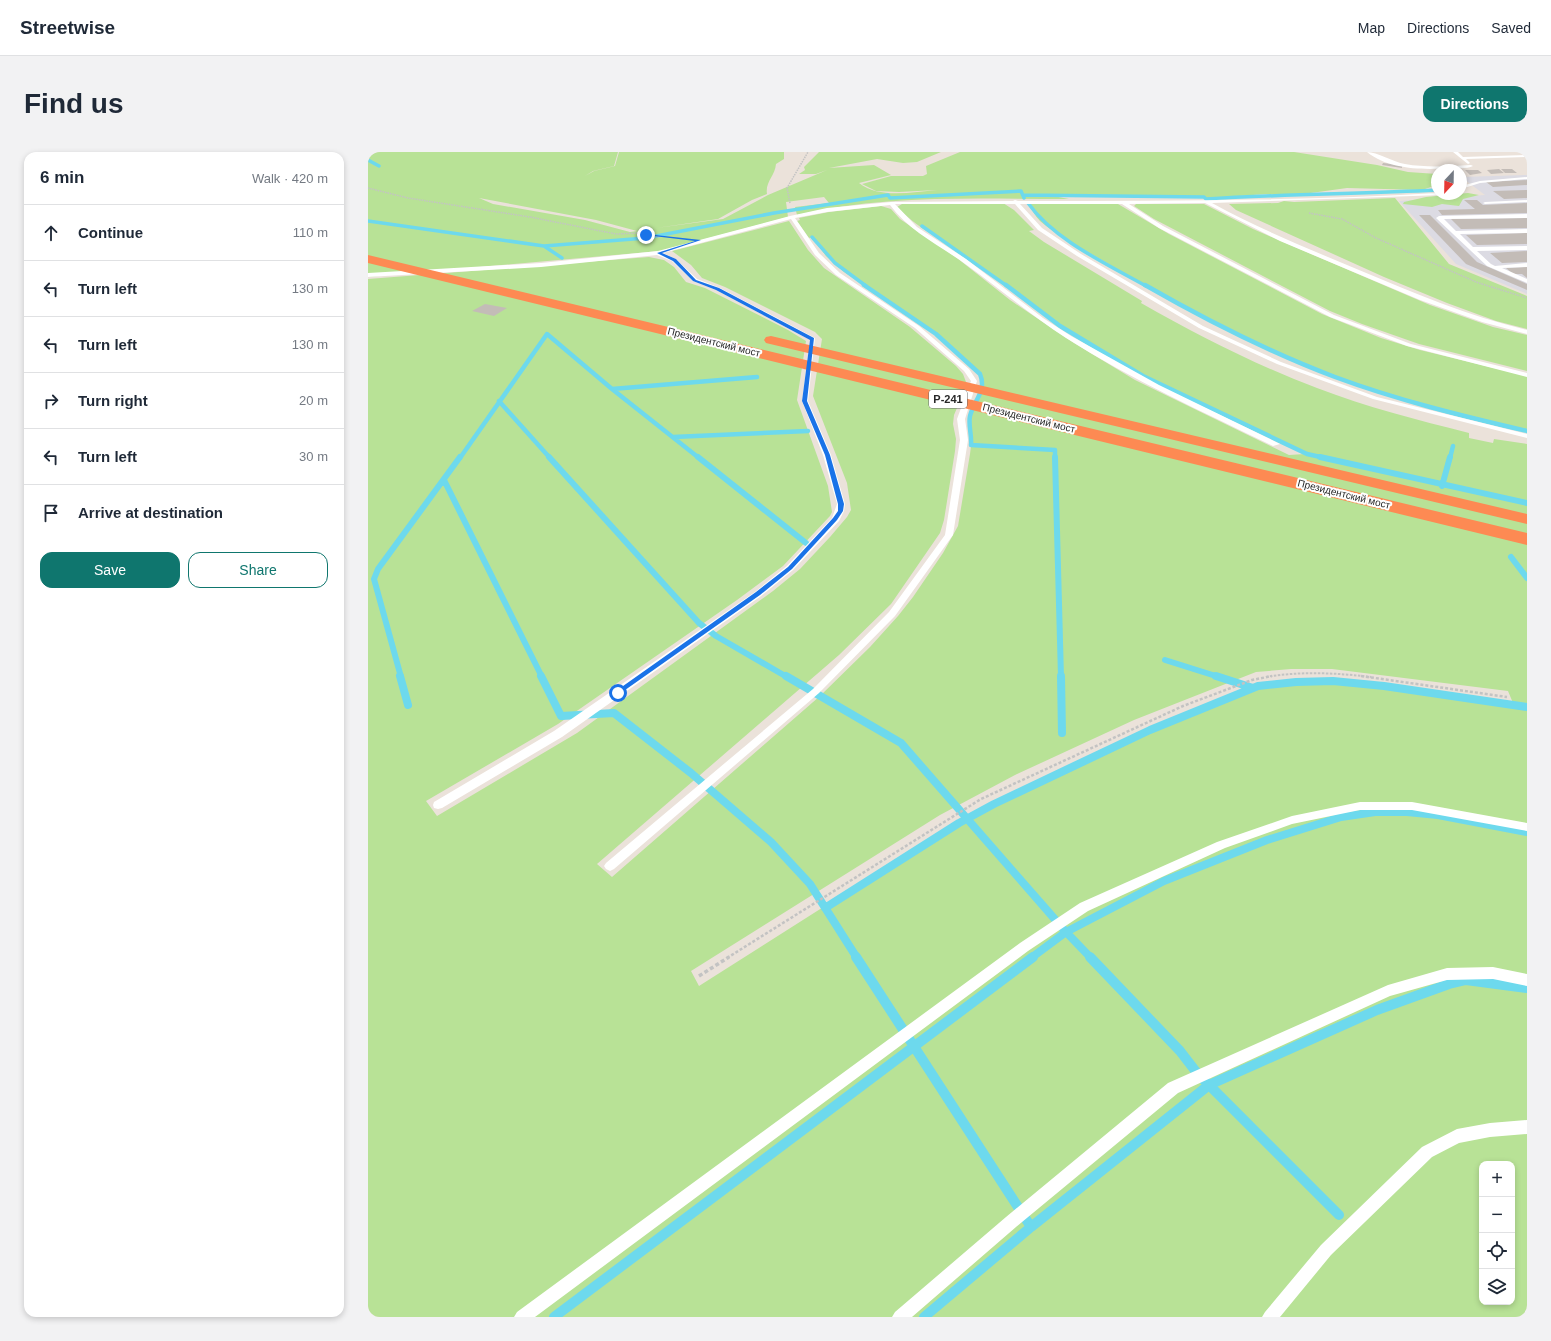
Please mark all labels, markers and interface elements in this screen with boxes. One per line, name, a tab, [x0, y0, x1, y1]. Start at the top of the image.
text: Streetwise	[20, 17, 115, 38]
text: Map	[1358, 20, 1385, 36]
text: Directions	[1407, 20, 1469, 36]
text: Saved	[1491, 20, 1531, 36]
button: Directions	[1423, 86, 1527, 122]
text: Find us	[24, 88, 124, 119]
north arrow	[1431, 164, 1467, 200]
text: 6 min	[40, 168, 84, 187]
text: Walk · 420 m	[252, 171, 328, 186]
icon: ahead	[40, 222, 62, 244]
text: Continue	[78, 224, 143, 241]
text: 110 m	[293, 225, 328, 240]
route end	[637, 226, 655, 244]
icon: left	[40, 278, 62, 300]
text: Turn left	[78, 280, 137, 297]
text: 130 m	[292, 281, 328, 296]
street label: Президентский мост	[667, 325, 762, 359]
icon: left	[40, 334, 62, 356]
text: Turn left	[78, 336, 137, 353]
text: 130 m	[292, 337, 328, 352]
icon: right	[40, 390, 62, 412]
road number: Р-241	[929, 390, 967, 408]
text: Turn right	[78, 392, 148, 409]
text: 20 m	[299, 393, 328, 408]
street label: Президентский мост	[982, 401, 1077, 435]
icon: left	[40, 446, 62, 468]
text: Turn left	[78, 448, 137, 465]
text: 30 m	[299, 449, 328, 464]
street label: Президентский мост	[1297, 477, 1392, 511]
icon: arrive	[40, 502, 62, 524]
text: Arrive at destination	[78, 504, 223, 521]
button: Save	[40, 552, 180, 588]
button: Share	[188, 552, 328, 588]
route start	[609, 684, 627, 702]
map controls	[1479, 1161, 1515, 1305]
button: +	[1479, 1161, 1515, 1197]
button: −	[1479, 1197, 1515, 1233]
button: locate	[1479, 1233, 1515, 1269]
button: layers	[1479, 1269, 1515, 1305]

